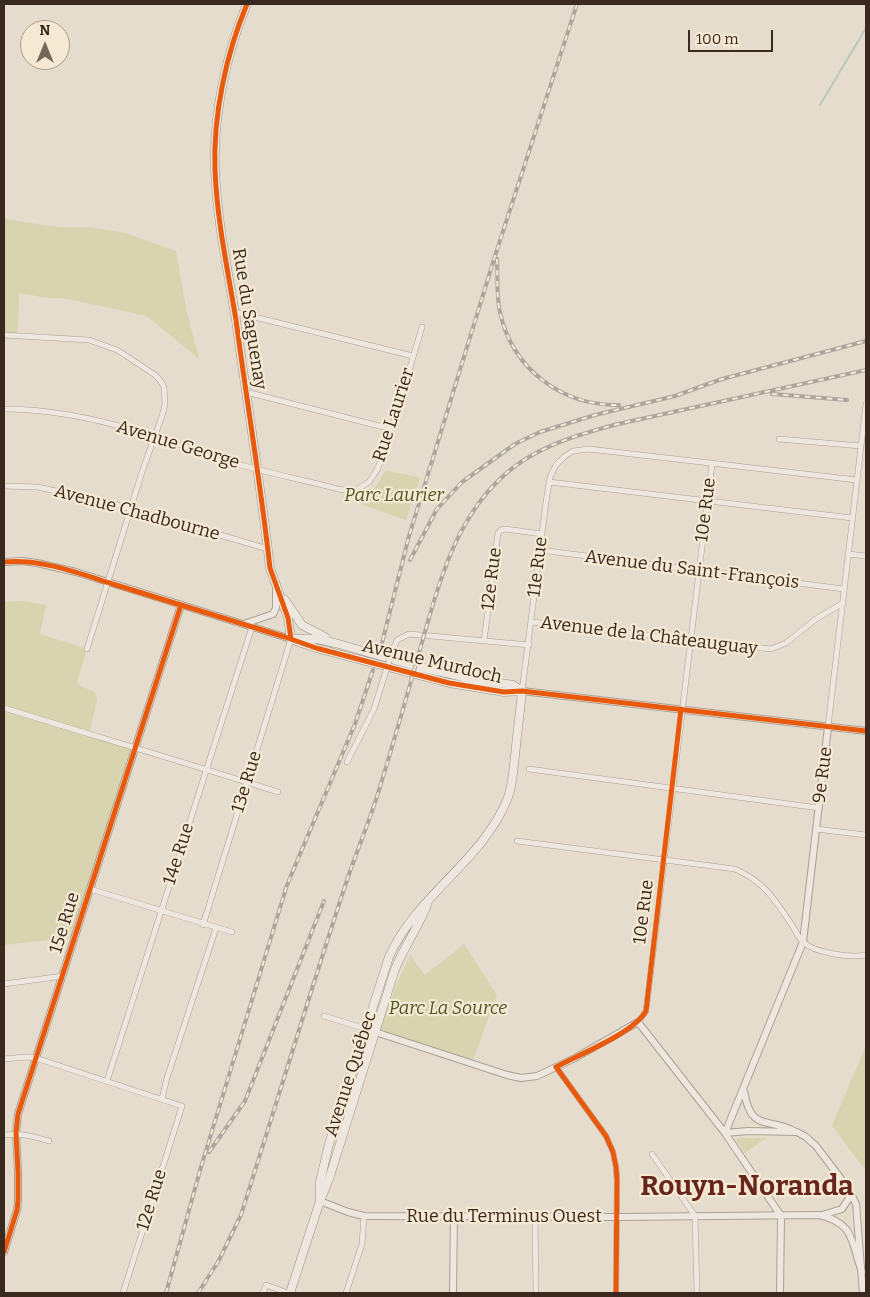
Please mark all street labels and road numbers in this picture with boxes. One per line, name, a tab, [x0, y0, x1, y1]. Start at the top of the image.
street label: Rue du Saguenay	[227, 247, 271, 391]
street label: Rue Laurier	[369, 365, 419, 465]
street label: Avenue George	[114, 416, 242, 474]
street label: 10e Rue	[691, 477, 721, 543]
street label: Avenue Chadbourne	[52, 480, 222, 546]
street label: 11e Rue	[524, 536, 552, 598]
street label: 12e Rue	[477, 546, 507, 612]
street label: Avenue du Saint-François	[584, 546, 800, 594]
street label: Avenue de la Châteauguay	[539, 612, 759, 660]
street label: Avenue Murdoch	[360, 635, 504, 689]
street label: 9e Rue	[809, 746, 837, 804]
street label: 13e Rue	[227, 749, 267, 815]
street label: 14e Rue	[159, 820, 199, 888]
street label: 10e Rue	[629, 879, 659, 945]
street label: 15e Rue	[45, 890, 85, 956]
street label: Avenue Québec	[321, 1008, 381, 1140]
street label: 12e Rue	[132, 1167, 172, 1233]
street label: Rue du Terminus Ouest	[406, 1206, 602, 1228]

